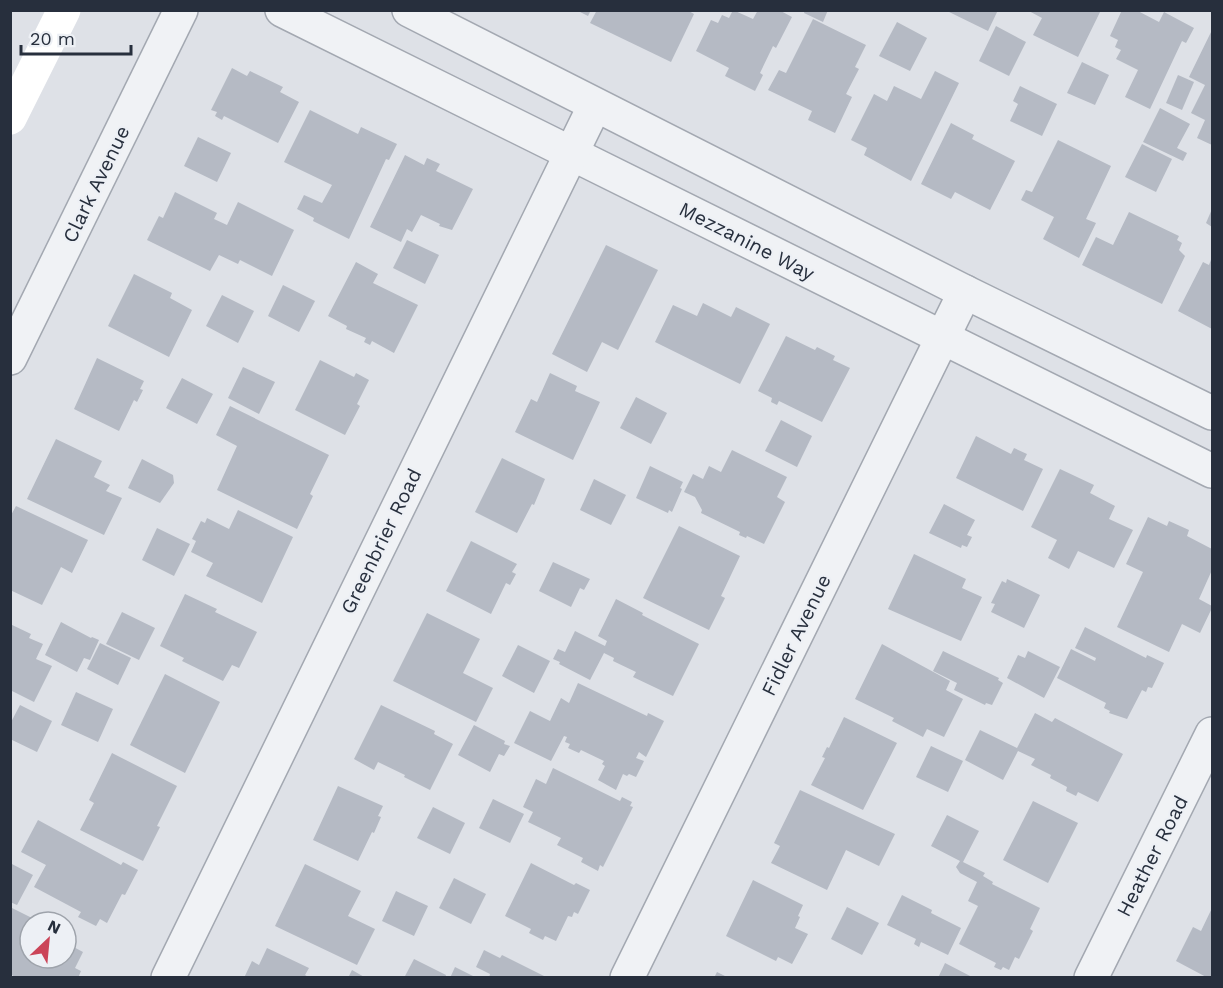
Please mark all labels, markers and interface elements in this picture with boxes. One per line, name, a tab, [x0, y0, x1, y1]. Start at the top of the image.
scale bar	[21, 18, 130, 56]
text: 20 m	[30, 28, 75, 49]
street label: Clark Avenue	[57, 122, 135, 246]
street label: Mezzanine Way	[675, 197, 819, 286]
street label: Greenbrier Road	[335, 464, 427, 618]
street label: Fidler Avenue	[756, 570, 836, 700]
street label: Heather Road	[1111, 791, 1193, 921]
north arrow	[18, 910, 78, 970]
text: N	[45, 916, 64, 938]

